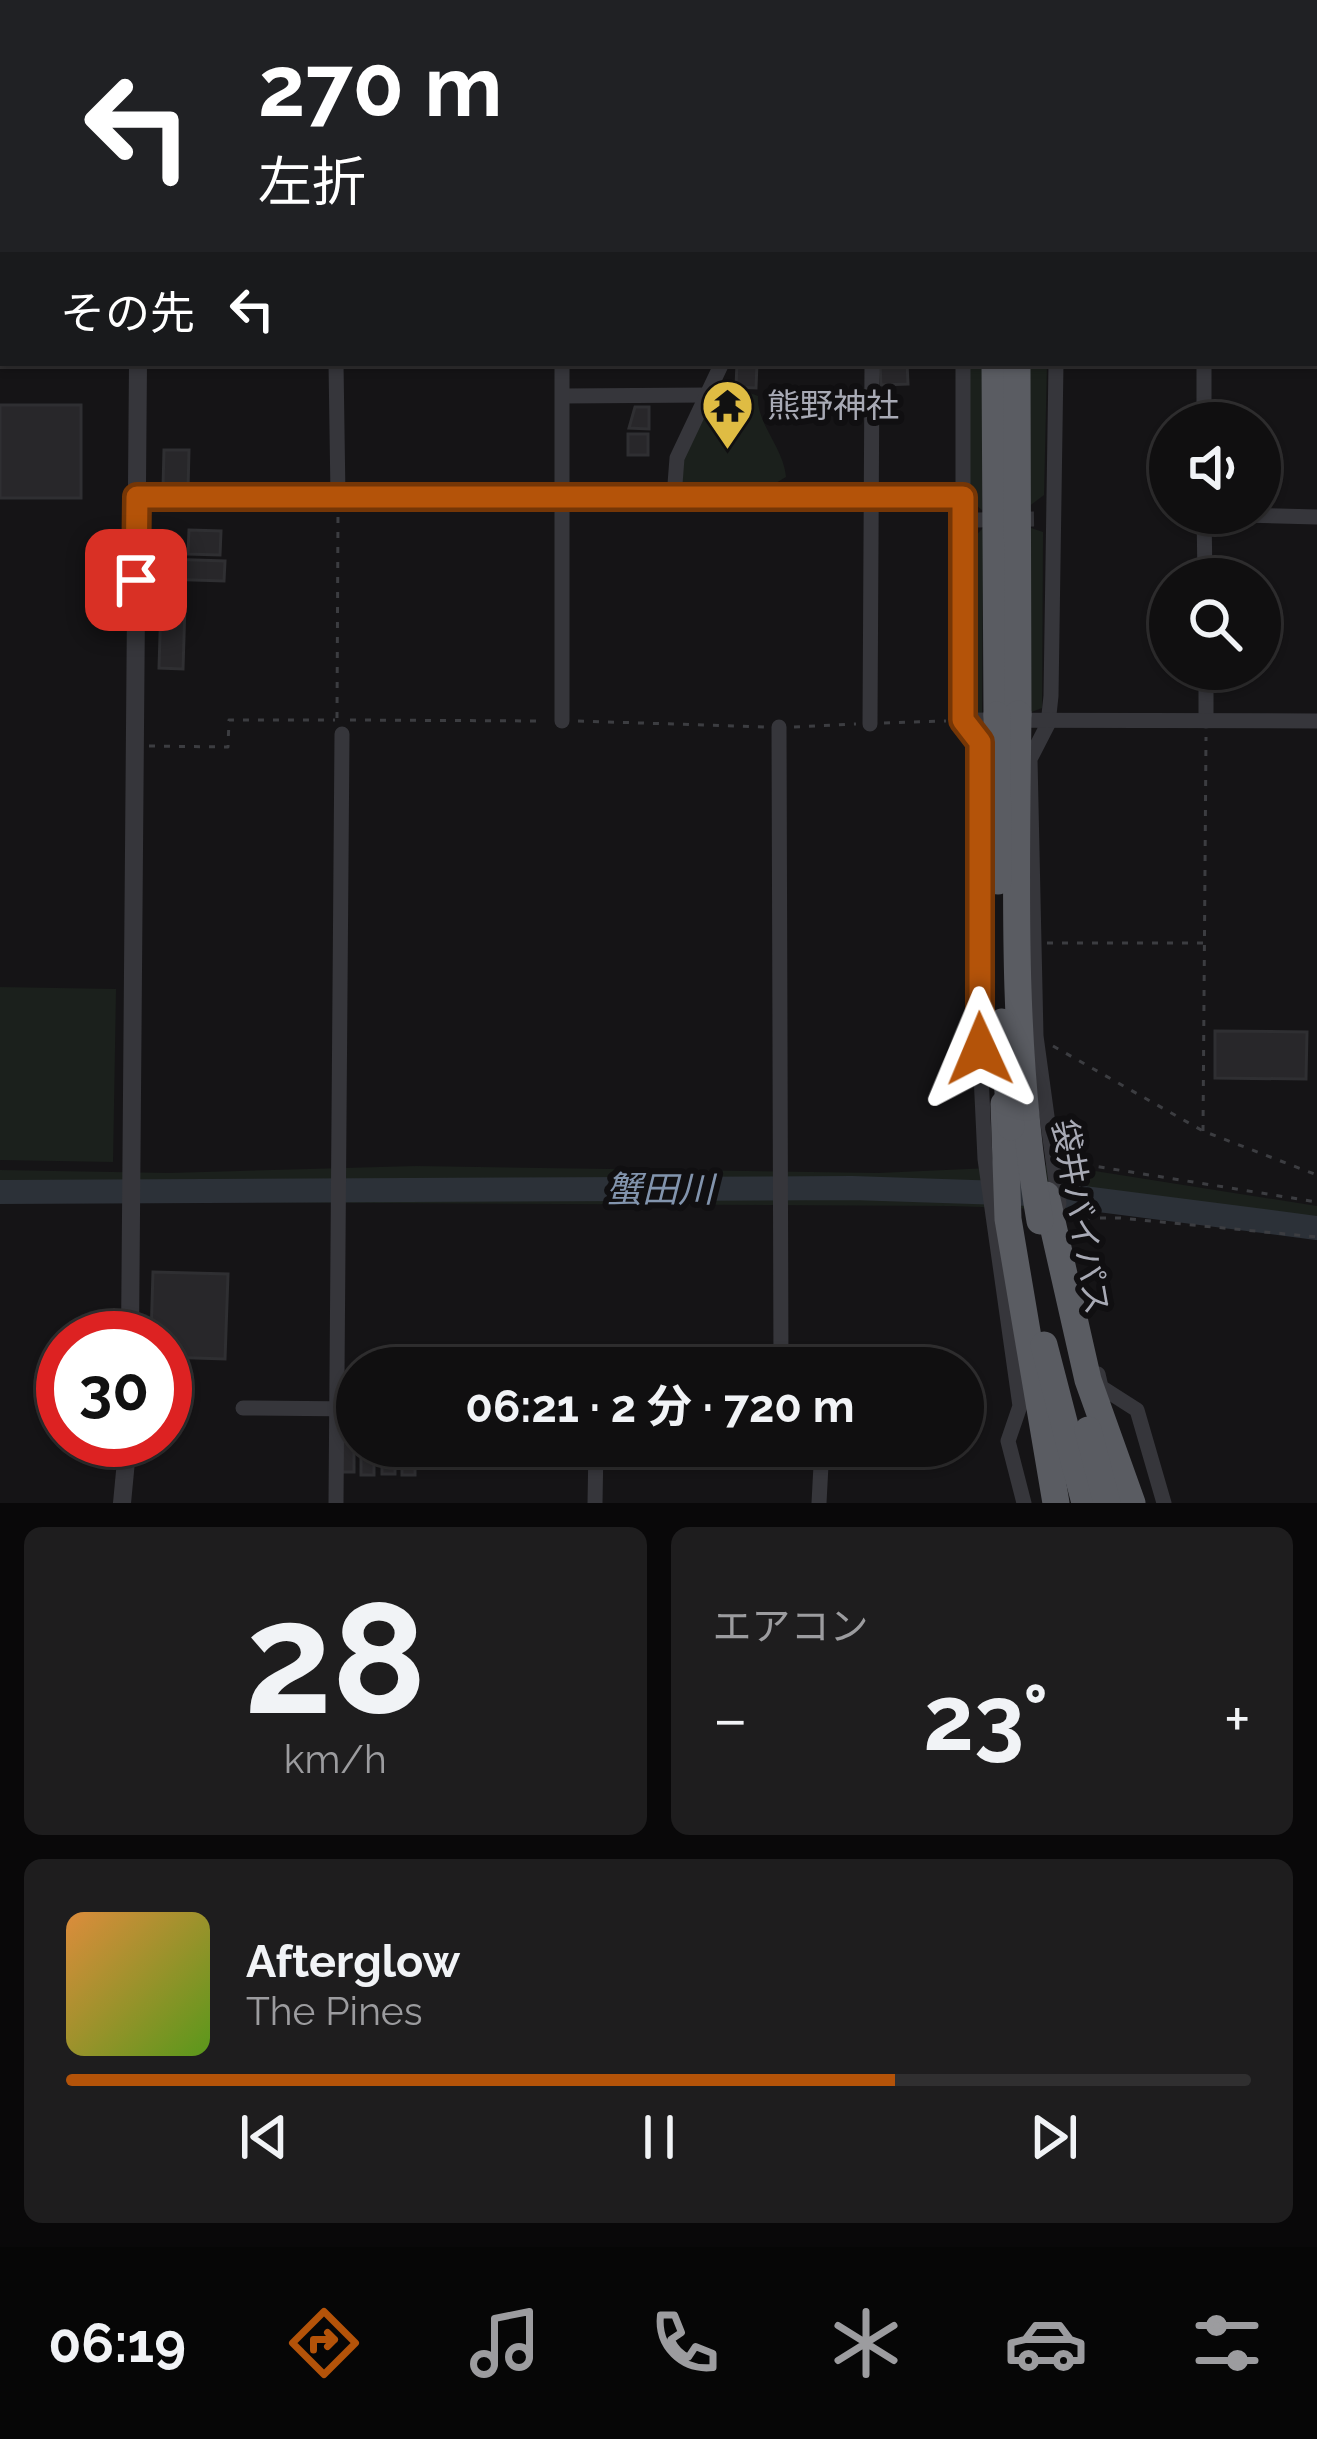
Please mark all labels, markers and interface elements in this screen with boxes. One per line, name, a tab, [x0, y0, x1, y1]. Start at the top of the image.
text: 270 m	[258, 37, 502, 136]
icon: left	[60, 48, 216, 204]
text: 左折	[258, 150, 366, 214]
icon: left	[219, 276, 285, 342]
text: その先	[60, 287, 195, 340]
temple icon: 熊野神社	[700, 377, 756, 451]
place label: 熊野神社	[767, 386, 899, 425]
map controls	[1149, 402, 1281, 690]
button: sound	[1149, 402, 1281, 534]
pin	[85, 529, 187, 631]
icon: arrive	[103, 547, 169, 613]
button: search	[1149, 558, 1281, 690]
position arrow	[917, 986, 1043, 1112]
street label: 袋井バイパス	[1045, 1116, 1117, 1318]
water label: 蟹田川	[606, 1168, 718, 1210]
speed limit sign: 30	[36, 1311, 192, 1467]
text: 06:21 · 2 分 · 720 m	[465, 1380, 855, 1433]
text: 28	[244, 1566, 426, 1750]
text: エアコン	[713, 1603, 869, 1649]
text: 23°	[923, 1665, 1048, 1771]
text: −	[713, 1680, 748, 1757]
text: +	[1224, 1680, 1251, 1757]
text: km/h	[284, 1736, 387, 1782]
text: Afterglow	[246, 1935, 460, 1988]
text: The Pines	[246, 1988, 423, 2034]
icon: previous	[231, 2104, 297, 2170]
icon: pause	[626, 2104, 692, 2170]
icon: next	[1021, 2104, 1087, 2170]
icon: directions	[282, 2301, 366, 2385]
icon: music	[463, 2301, 547, 2385]
icon: phone	[643, 2301, 727, 2385]
icon: climate	[824, 2301, 908, 2385]
icon: car	[1004, 2301, 1088, 2385]
icon: filters	[1185, 2301, 1269, 2385]
text: 06:19	[48, 2311, 186, 2375]

